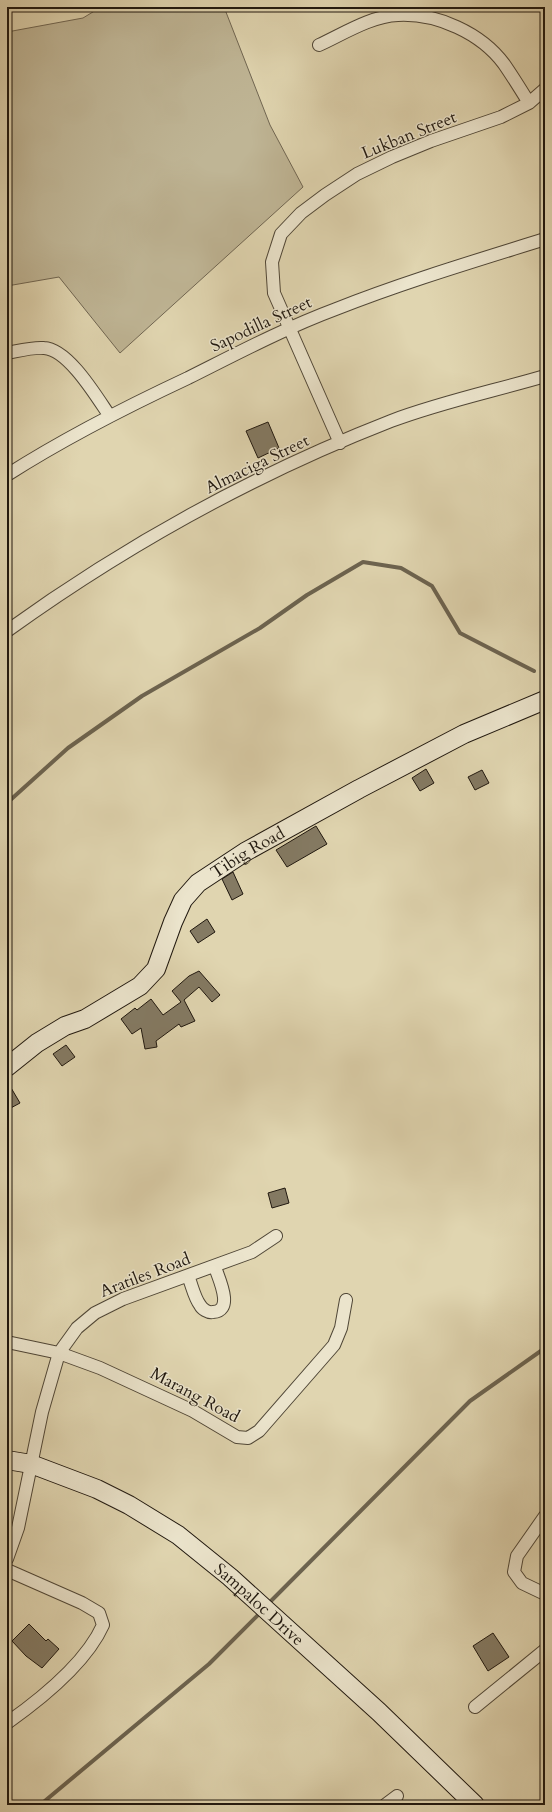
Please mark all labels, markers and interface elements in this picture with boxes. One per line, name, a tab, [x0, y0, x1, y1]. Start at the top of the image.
street label: Lukban Street	[358, 105, 460, 164]
street label: Sapodilla Street	[207, 290, 316, 358]
street label: Almaciga Street	[201, 429, 313, 499]
street label: Tibig Road	[206, 821, 289, 883]
street label: Aratiles Road	[96, 1247, 194, 1303]
street label: Marang Road	[146, 1362, 244, 1428]
street label: Sampaloc Drive	[210, 1557, 310, 1651]

